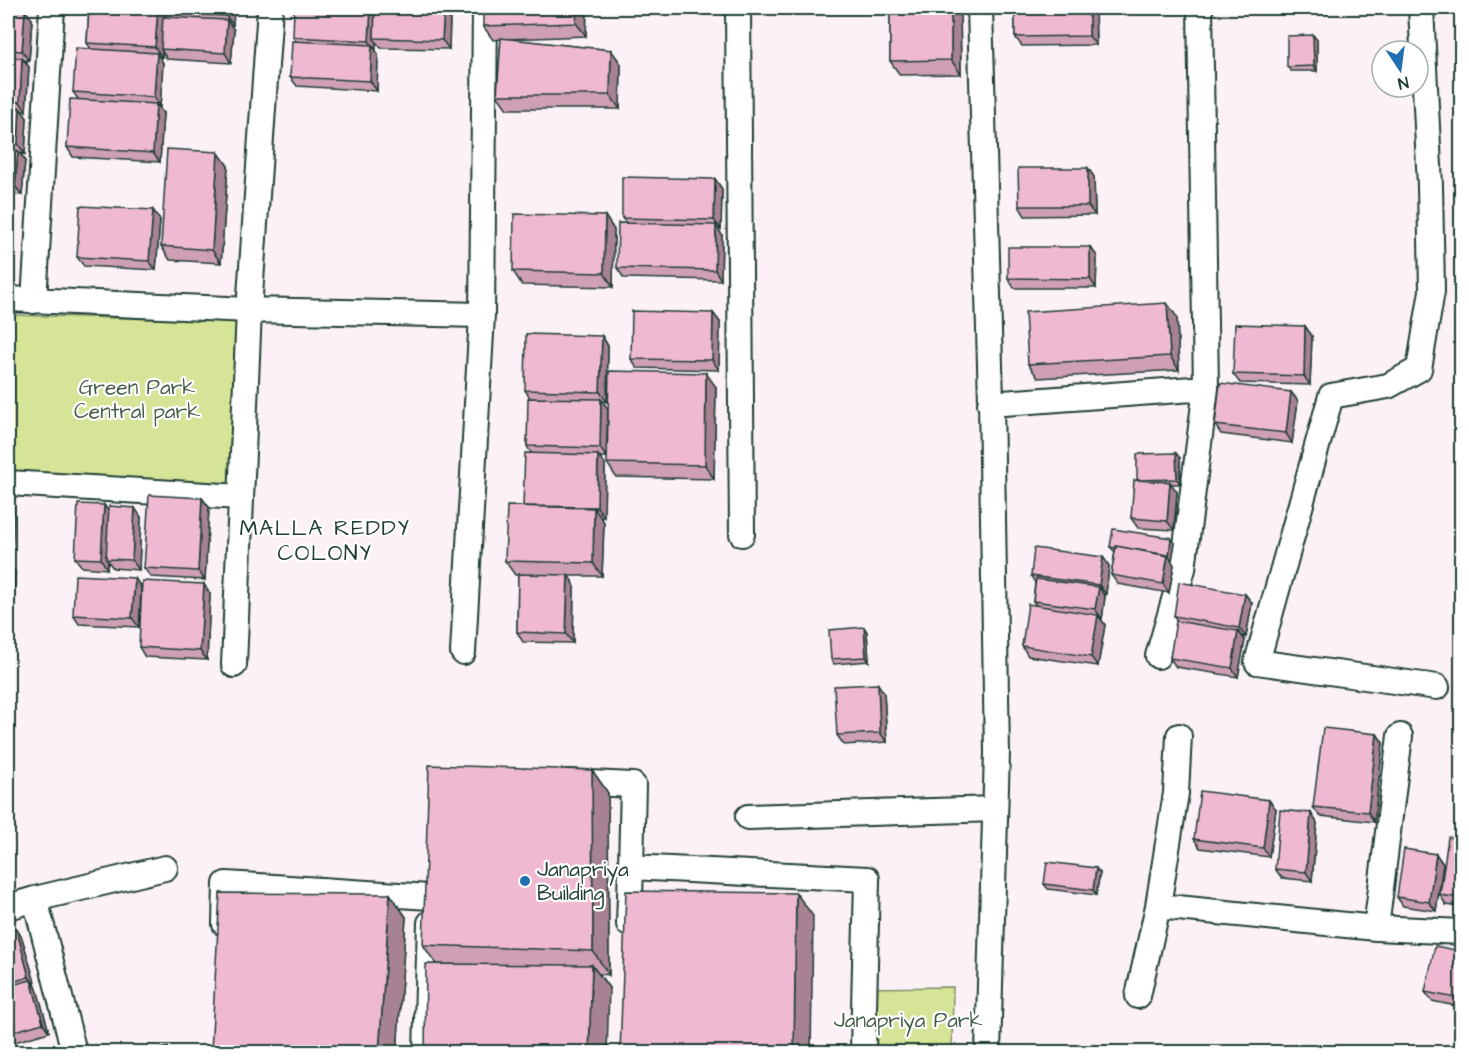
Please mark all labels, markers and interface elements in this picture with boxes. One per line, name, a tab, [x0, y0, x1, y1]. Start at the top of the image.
north arrow	[1370, 39, 1430, 99]
text: N	[1396, 71, 1411, 94]
park label: Green Park Central park	[74, 373, 200, 427]
district label: MALLA REDDY COLONY	[239, 513, 411, 569]
place label: Janapriya Building	[537, 855, 629, 910]
marker: Janapriya Building	[518, 874, 532, 888]
park label: Janapriya Park	[834, 1006, 982, 1037]

